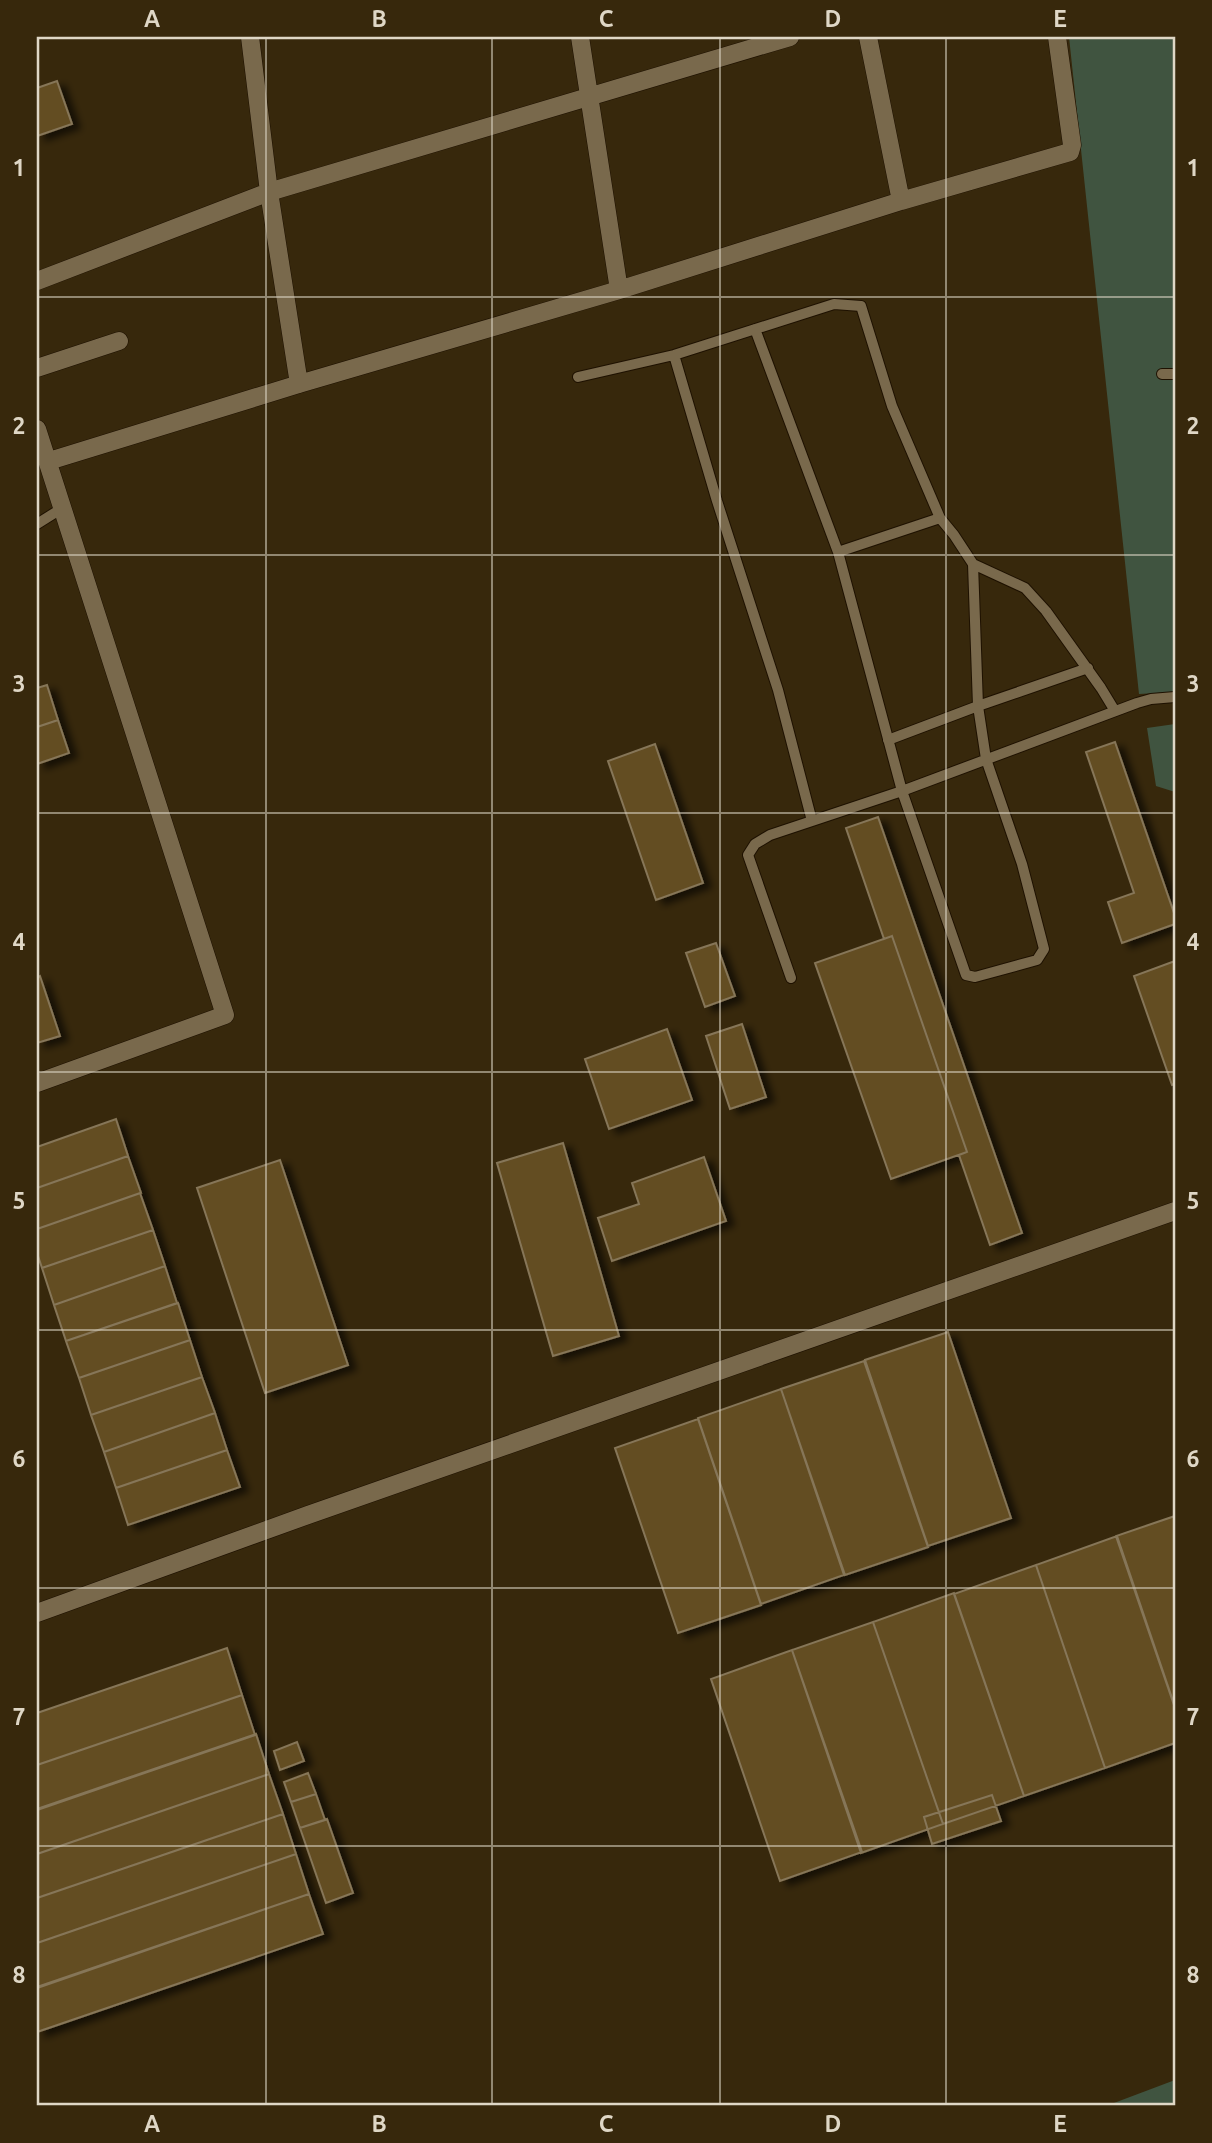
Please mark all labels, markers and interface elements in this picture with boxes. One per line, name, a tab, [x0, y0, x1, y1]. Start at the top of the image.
text: A	[144, 6, 160, 31]
text: B	[371, 6, 387, 31]
text: C	[599, 6, 614, 31]
text: D	[825, 6, 841, 31]
text: E	[1053, 6, 1067, 31]
text: 1	[13, 155, 25, 180]
text: 1	[1187, 155, 1199, 180]
text: 2	[13, 413, 25, 438]
text: 2	[1187, 413, 1199, 438]
text: 3	[13, 671, 25, 696]
text: 3	[1187, 671, 1199, 696]
text: 4	[13, 929, 26, 954]
text: 4	[1187, 929, 1200, 954]
text: 5	[13, 1188, 25, 1213]
text: 5	[1187, 1188, 1199, 1213]
text: 6	[13, 1446, 26, 1471]
text: 6	[1187, 1446, 1200, 1471]
text: 7	[13, 1704, 25, 1729]
text: 7	[1187, 1704, 1199, 1729]
text: 8	[13, 1962, 25, 1987]
text: 8	[1187, 1962, 1199, 1987]
text: A	[144, 2111, 160, 2136]
text: B	[371, 2111, 387, 2136]
text: C	[599, 2111, 614, 2136]
text: D	[825, 2111, 841, 2136]
text: E	[1053, 2111, 1067, 2136]

